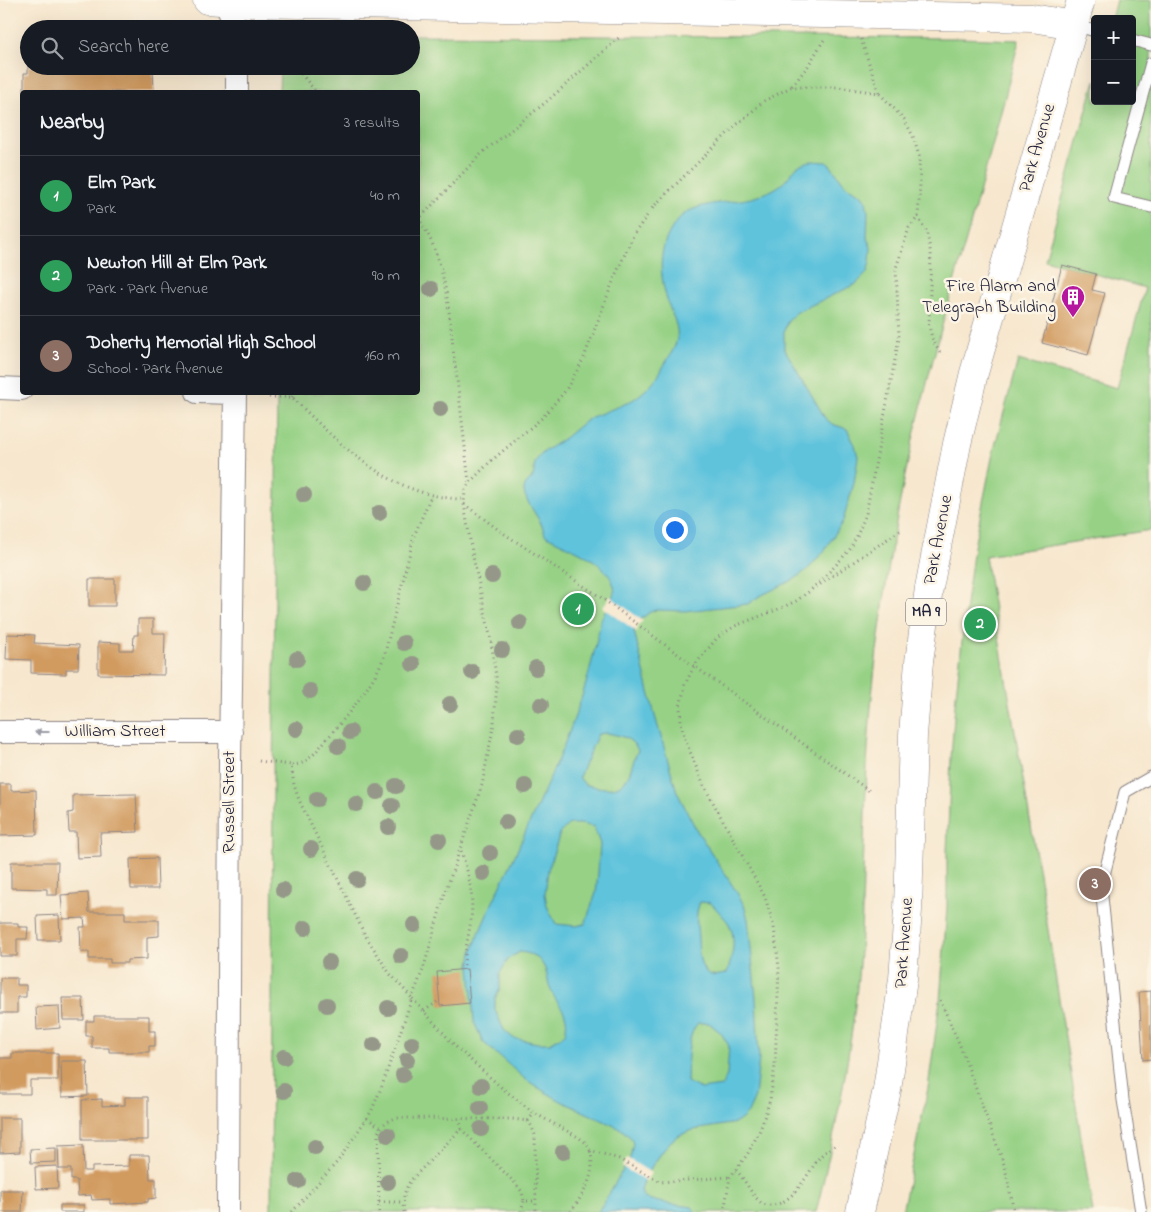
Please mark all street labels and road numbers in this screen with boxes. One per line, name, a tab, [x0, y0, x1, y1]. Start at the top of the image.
street label: Park Avenue	[1013, 100, 1063, 195]
street label: Park Avenue	[918, 492, 961, 587]
road number: MA 9	[906, 598, 946, 626]
street label: William Street	[65, 719, 165, 745]
street label: Russell Street	[217, 751, 243, 853]
street label: Park Avenue	[889, 896, 921, 989]

